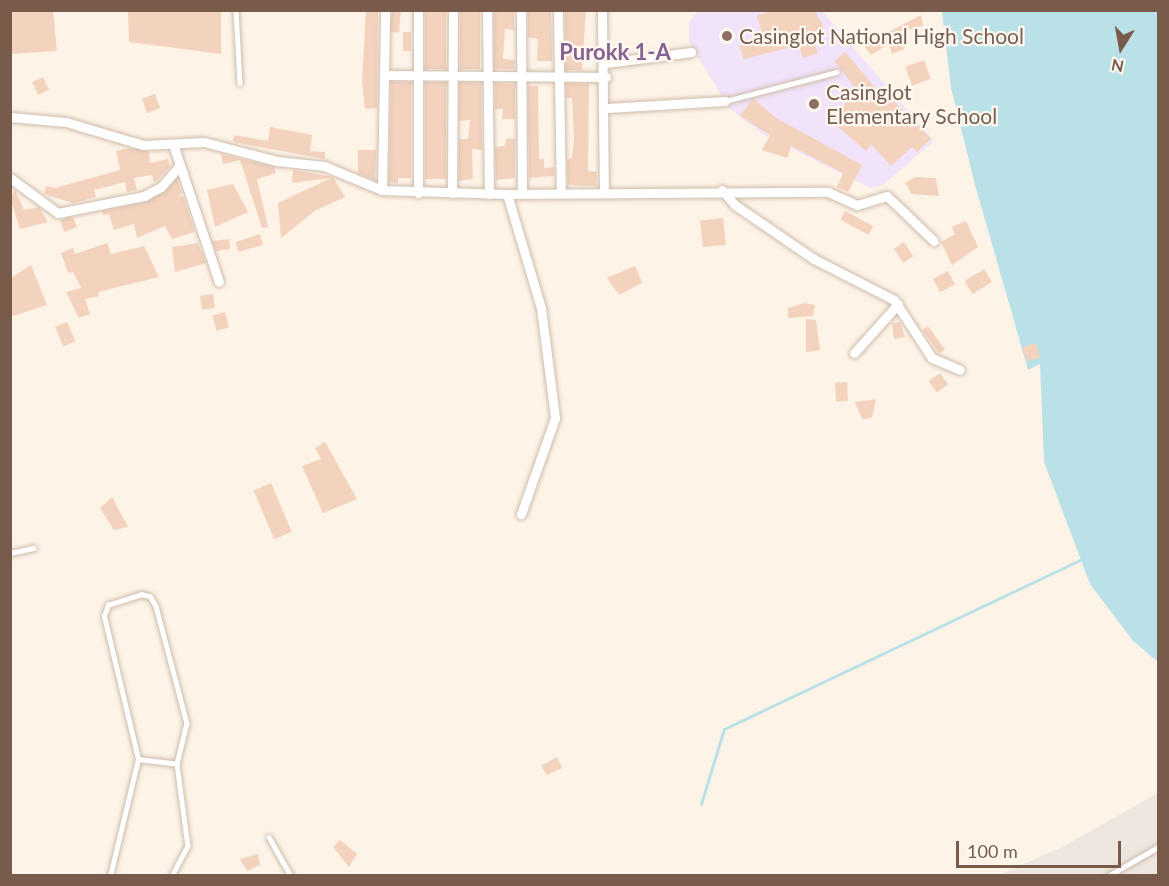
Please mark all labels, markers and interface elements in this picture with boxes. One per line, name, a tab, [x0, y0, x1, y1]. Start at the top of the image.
north arrow	[1091, 18, 1151, 78]
place label: Casinglot National High School	[739, 23, 1024, 49]
marker: Casinglot National High School	[720, 29, 734, 43]
district label: Purokk 1-A	[559, 39, 671, 65]
text: N	[1110, 56, 1125, 77]
place label: Casinglot Elementary School	[826, 79, 998, 129]
marker: Casinglot Elementary School	[807, 97, 821, 111]
scale bar	[959, 829, 1124, 867]
text: 100 m	[967, 840, 1018, 862]

